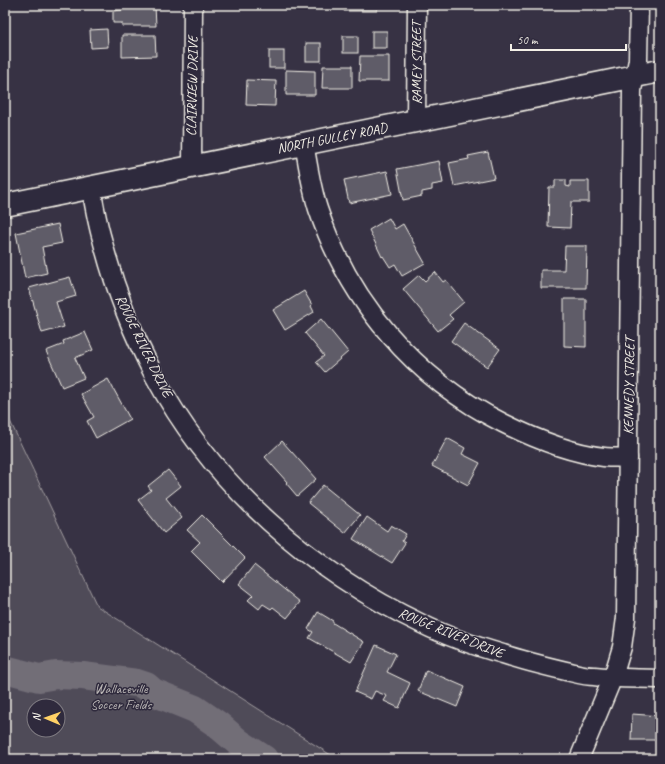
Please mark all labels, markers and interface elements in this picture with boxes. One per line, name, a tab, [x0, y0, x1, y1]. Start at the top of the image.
street label: RAMEY STREET	[408, 18, 425, 105]
scale bar	[511, 26, 626, 52]
text: 50 m	[517, 32, 539, 48]
street label: CLAIRVIEW DRIVE	[183, 33, 201, 136]
street label: NORTH GULLEY ROAD	[276, 119, 390, 157]
street label: ROUGE RIVER DRIVE	[112, 292, 177, 401]
street label: KENNEDY STREET	[620, 334, 638, 435]
street label: ROUGE RIVER DRIVE	[396, 604, 507, 662]
park label: Wallaceville Soccer Fields	[91, 680, 153, 713]
north arrow	[26, 698, 66, 738]
text: N	[29, 712, 43, 721]

